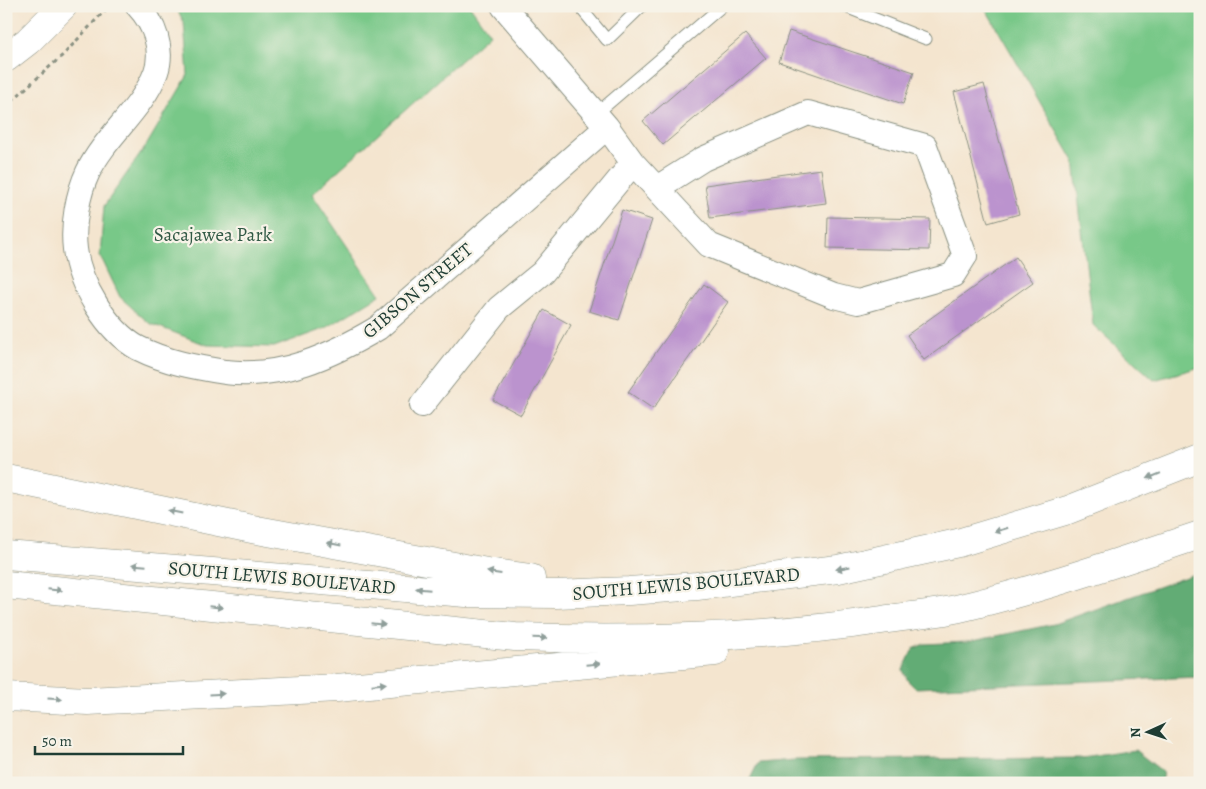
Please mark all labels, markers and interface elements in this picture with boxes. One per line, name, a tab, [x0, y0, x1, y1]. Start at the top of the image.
park label: Sacajawea Park	[154, 222, 273, 248]
street label: GIBSON STREET	[357, 237, 479, 345]
one-way arrow	[1147, 473, 1162, 480]
one-way arrow	[167, 508, 183, 516]
one-way arrow	[994, 526, 1009, 534]
one-way arrow	[326, 539, 342, 547]
street label: SOUTH LEWIS BOULEVARD	[167, 555, 397, 601]
one-way arrow	[131, 561, 147, 569]
street label: SOUTH LEWIS BOULEVARD	[571, 561, 801, 607]
one-way arrow	[835, 564, 851, 572]
one-way arrow	[486, 569, 502, 577]
one-way arrow	[415, 585, 431, 593]
one-way arrow	[47, 586, 63, 594]
one-way arrow	[209, 603, 225, 611]
one-way arrow	[370, 620, 386, 628]
one-way arrow	[532, 634, 548, 642]
one-way arrow	[586, 660, 602, 668]
one-way arrow	[372, 680, 388, 688]
one-way arrow	[209, 690, 225, 698]
one-way arrow	[47, 696, 63, 704]
north arrow	[1124, 706, 1174, 756]
scale bar	[35, 724, 182, 756]
text: N	[1126, 727, 1145, 738]
text: 50 m	[42, 731, 72, 751]

